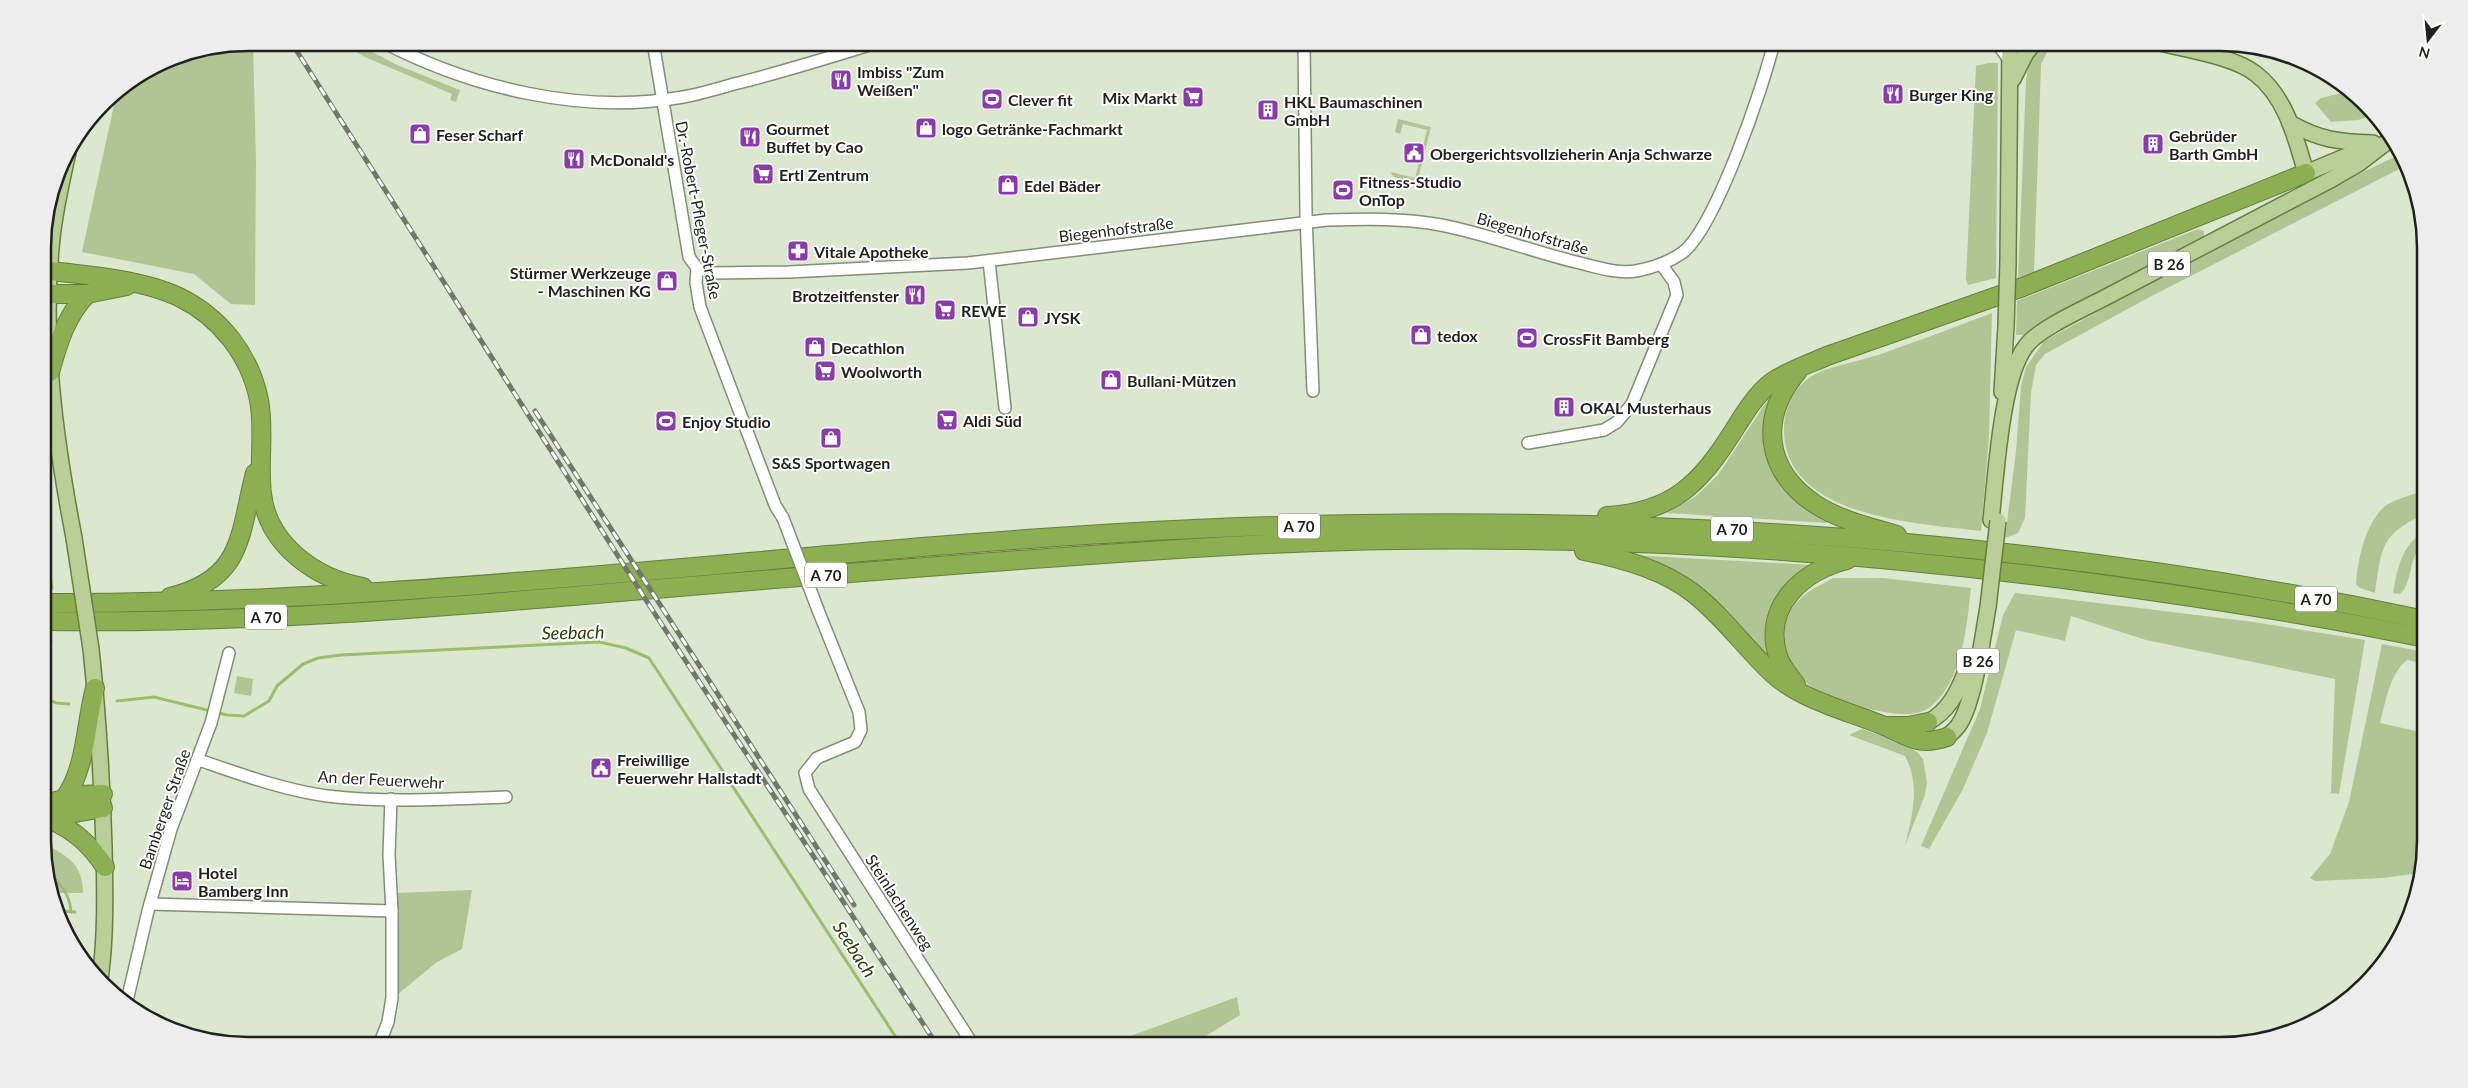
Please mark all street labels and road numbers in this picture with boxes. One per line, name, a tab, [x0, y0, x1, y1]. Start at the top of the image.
street label: Dr.-Robert-Pfleger-Straße	[672, 119, 726, 301]
street label: Biegenhofstraße	[1475, 208, 1591, 258]
street label: Biegenhofstraße	[1058, 213, 1174, 245]
road number: B 26	[2148, 252, 2190, 276]
road number: A 70	[1278, 514, 1320, 538]
road number: A 70	[1711, 516, 1753, 542]
road number: A 70	[805, 562, 847, 588]
road number: A 70	[2295, 586, 2337, 612]
road number: A 70	[245, 604, 287, 630]
road number: B 26	[1957, 648, 1999, 674]
street label: Bamberger Straße	[135, 746, 193, 872]
street label: An der Feuerwehr	[317, 766, 445, 792]
street label: Steinlachenweg	[862, 851, 938, 953]

